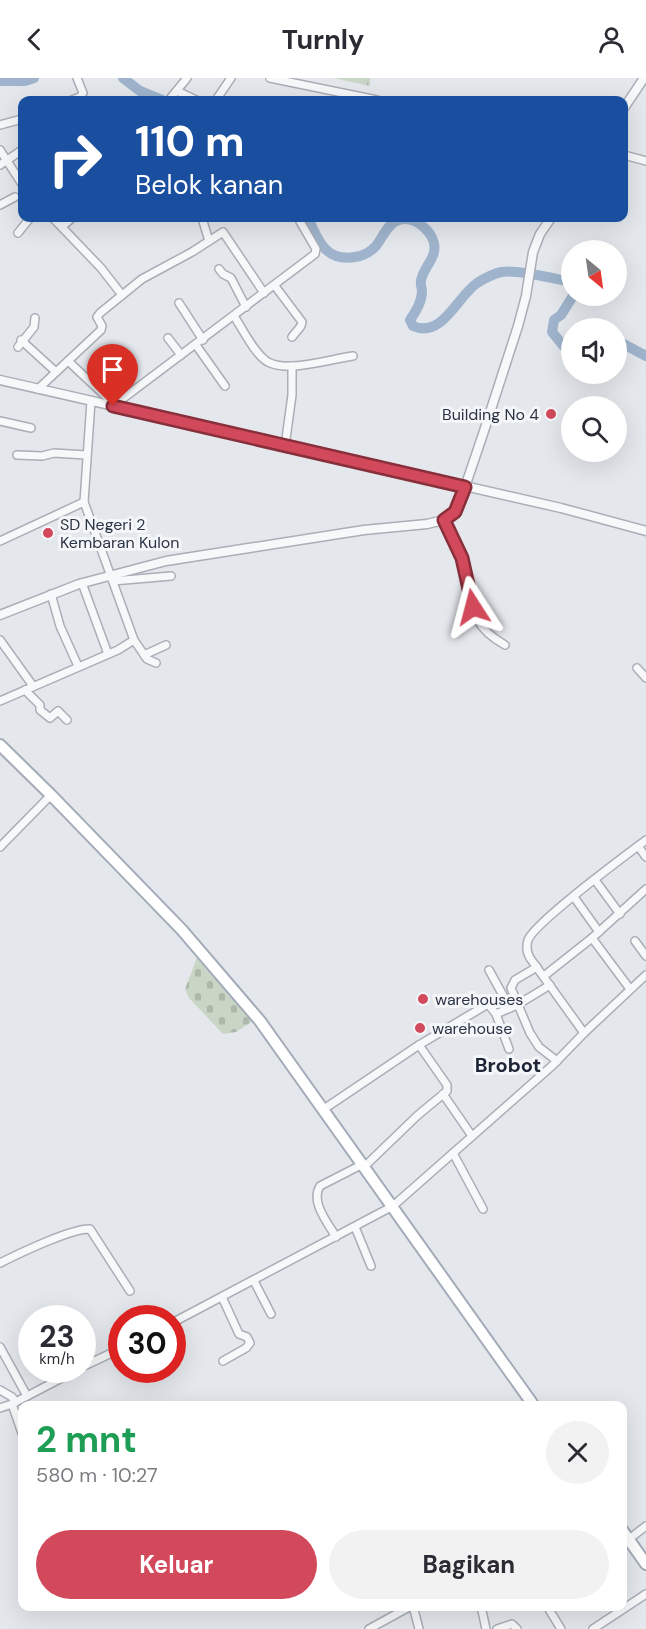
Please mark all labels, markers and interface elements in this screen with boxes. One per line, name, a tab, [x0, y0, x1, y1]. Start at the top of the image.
text: Turnly	[282, 22, 364, 57]
icon: back	[18, 23, 51, 56]
icon: person	[595, 23, 628, 56]
text: 110 m	[135, 114, 245, 169]
icon: right	[36, 120, 114, 198]
text: Belok kanan	[135, 167, 283, 202]
north arrow	[561, 240, 627, 306]
map controls	[561, 240, 627, 462]
button: sound	[561, 318, 627, 384]
pin	[87, 344, 138, 406]
icon: arrive	[96, 353, 129, 386]
button: search	[561, 396, 627, 462]
place label: Building No 4	[442, 404, 539, 425]
marker: Building No 4	[544, 407, 558, 421]
place label: SD Negeri 2 Kembaran Kulon	[60, 514, 179, 553]
marker: SD Negeri 2 Kembaran Kulon	[41, 526, 55, 540]
position arrow	[441, 575, 505, 639]
place label: warehouses	[435, 989, 523, 1010]
marker: warehouses	[416, 992, 430, 1006]
place label: warehouse	[432, 1018, 512, 1039]
marker: warehouse	[413, 1021, 427, 1035]
district label: Brobot	[475, 1052, 541, 1078]
speed limit sign: 30	[108, 1305, 186, 1383]
text: 23	[39, 1317, 75, 1356]
text: km/h	[39, 1349, 75, 1369]
text: 2 mnt	[36, 1416, 137, 1463]
button: close	[546, 1421, 609, 1484]
text: 580 m · 10:27	[36, 1462, 158, 1488]
button: Keluar	[36, 1530, 317, 1599]
button: Bagikan	[329, 1530, 609, 1599]

